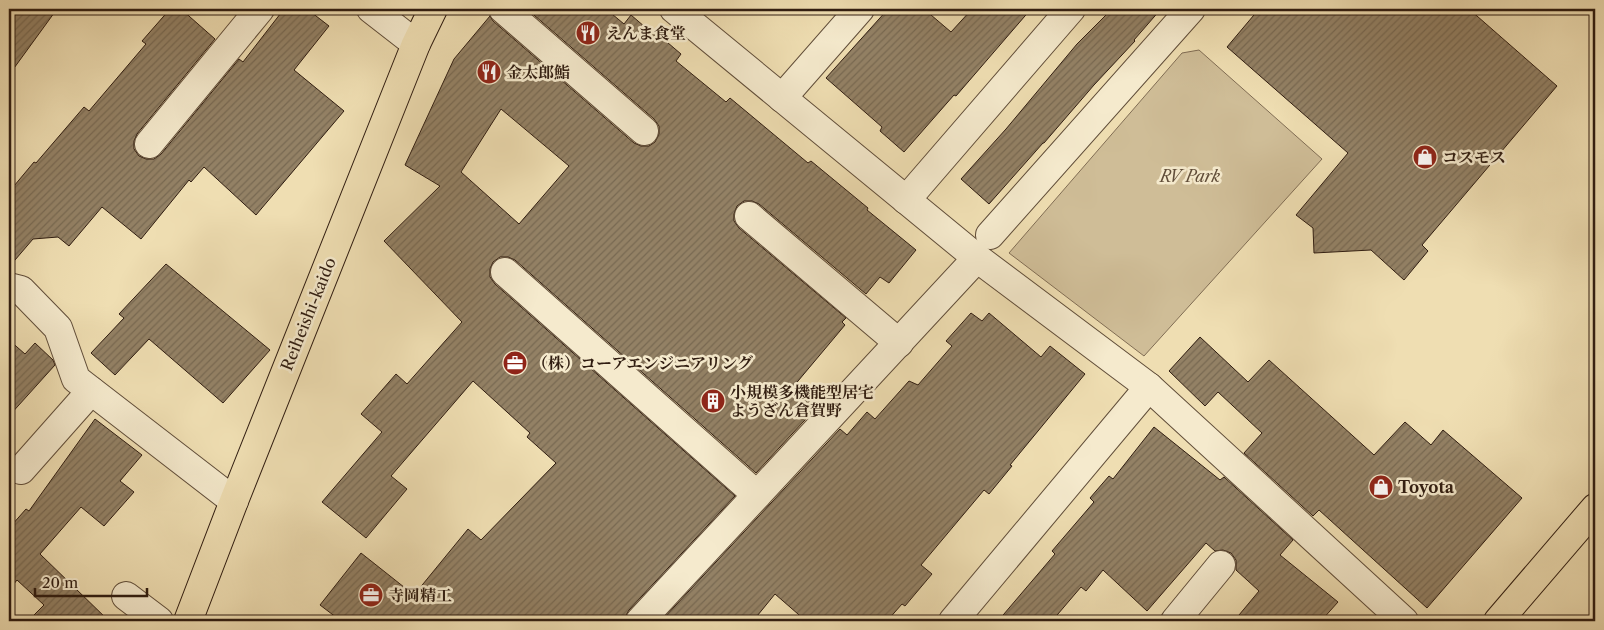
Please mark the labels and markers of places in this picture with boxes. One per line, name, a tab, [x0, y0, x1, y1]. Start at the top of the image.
restaurant icon: えんま食堂	[575, 20, 601, 46]
place label: えんま食堂	[606, 23, 686, 43]
restaurant icon: 金太郎鮨	[476, 59, 502, 85]
place label: 金太郎鮨	[506, 62, 570, 82]
shop icon: コスモス	[1412, 144, 1438, 170]
place label: コスモス	[1442, 147, 1506, 167]
office icon: （株）コーアエンジニアリング	[502, 350, 528, 376]
place label: （株）コーアエンジニアリング	[532, 353, 753, 373]
place label: 小規模多機能型居宅 ようざん倉賀野	[730, 382, 874, 420]
building icon: 小規模多機能型居宅 ようざん倉賀野	[700, 388, 726, 414]
shop icon: Toyota	[1368, 474, 1394, 500]
place label: Toyota	[1398, 477, 1455, 497]
office icon: 寺岡精工	[358, 582, 384, 608]
place label: 寺岡精工	[388, 585, 452, 605]

